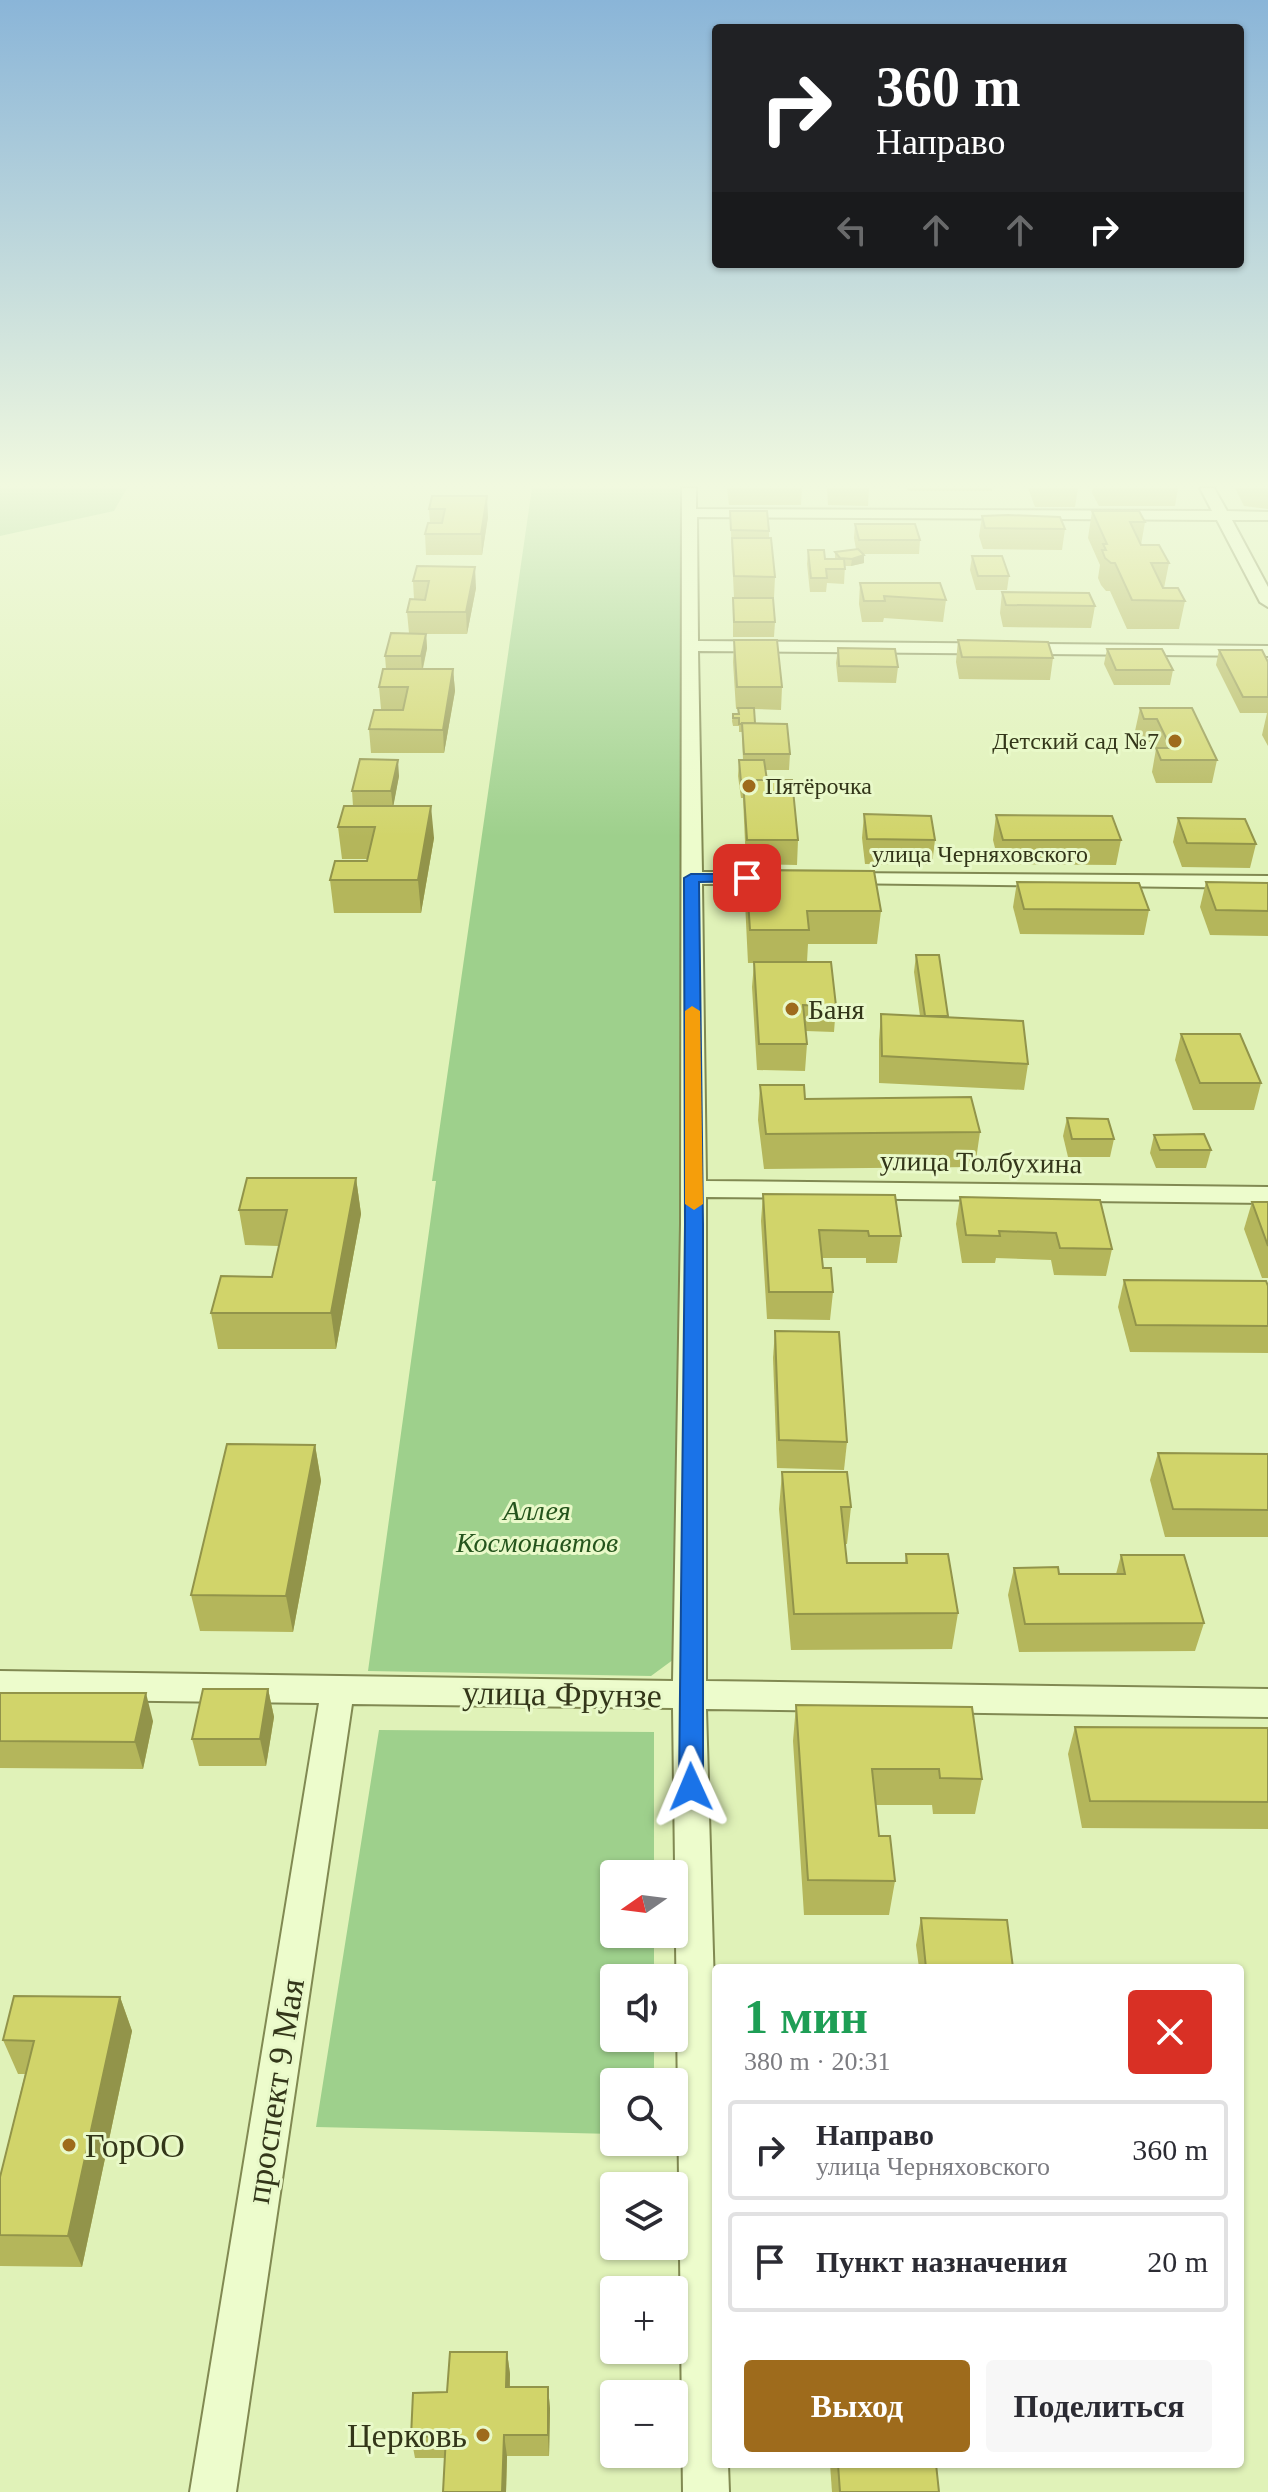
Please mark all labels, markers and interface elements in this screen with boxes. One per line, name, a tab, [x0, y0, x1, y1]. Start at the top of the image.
icon: right	[744, 56, 848, 160]
text: 360 m	[876, 56, 1021, 118]
text: Направо	[876, 122, 1006, 162]
icon: left	[830, 208, 874, 252]
icon: ahead	[914, 208, 958, 252]
icon: ahead	[998, 208, 1042, 252]
icon: right	[1082, 208, 1126, 252]
place label: Детский сад №7	[992, 728, 1159, 754]
marker: Детский сад №7	[1166, 732, 1184, 750]
place label: Пятёрочка	[765, 773, 872, 799]
marker: Пятёрочка	[740, 777, 758, 795]
street label: улица Черняховского	[872, 841, 1088, 867]
pin	[713, 844, 781, 912]
icon: arrive	[725, 856, 769, 900]
place label: Баня	[808, 994, 864, 1025]
marker: Баня	[783, 1000, 801, 1018]
street label: улица Толбухина	[880, 1145, 1083, 1179]
park label: Аллея Космонавтов	[455, 1495, 618, 1558]
street label: улица Фрунзе	[462, 1674, 662, 1714]
position arrow	[649, 1745, 733, 1829]
north arrow	[600, 1860, 688, 1948]
map controls	[600, 1860, 688, 2468]
button: sound	[600, 1964, 688, 2052]
street label: проспект 9 Мая	[239, 1975, 311, 2206]
text: 1 мин	[744, 1990, 868, 2043]
button: close	[1128, 1990, 1212, 2074]
text: 380 m · 20:31	[744, 2047, 891, 2076]
button: search	[600, 2068, 688, 2156]
text: Направо	[816, 2118, 934, 2151]
place label: ГорОО	[85, 2127, 185, 2164]
icon: right	[748, 2128, 792, 2172]
text: 360 m	[1132, 2133, 1208, 2166]
marker: ГорОО	[60, 2136, 78, 2154]
text: улица Черняховского	[816, 2152, 1050, 2181]
button: layers	[600, 2172, 688, 2260]
icon: arrive	[748, 2240, 792, 2284]
text: Пункт назначения	[816, 2245, 1068, 2278]
text: 20 m	[1147, 2245, 1208, 2278]
button: +	[600, 2276, 688, 2364]
button: Выход	[744, 2360, 970, 2452]
button: Поделиться	[986, 2360, 1212, 2452]
button: −	[600, 2380, 688, 2468]
place label: Церковь	[347, 2417, 467, 2454]
marker: Церковь	[474, 2426, 492, 2444]

